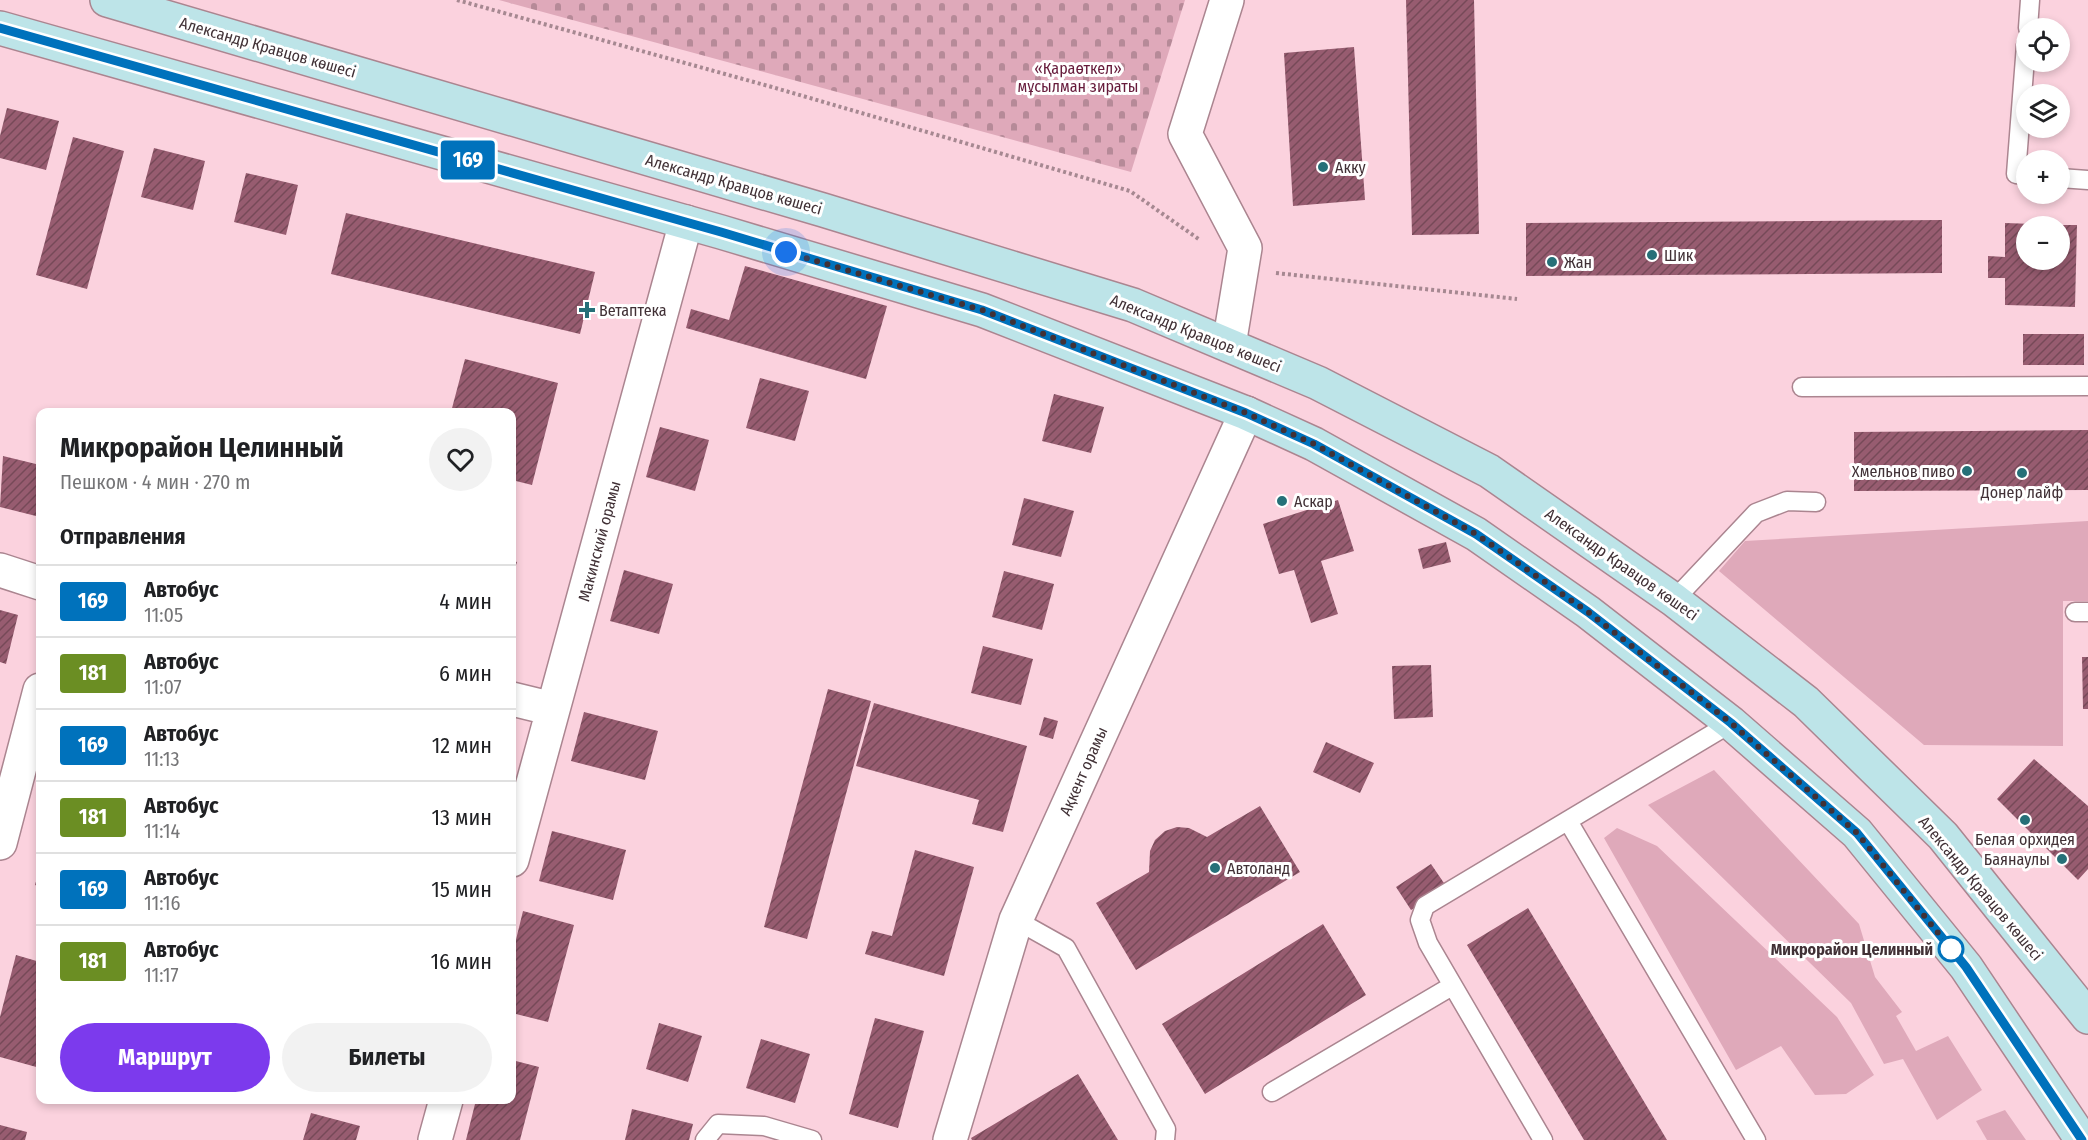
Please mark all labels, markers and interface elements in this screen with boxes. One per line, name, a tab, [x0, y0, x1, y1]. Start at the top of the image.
street label: Александр Кравцов көшесі	[177, 13, 358, 82]
map controls	[2016, 18, 2070, 270]
button: locate	[2016, 18, 2070, 72]
park label: «Қараөткел» мұсылман зираты	[1017, 59, 1139, 96]
button: layers	[2016, 84, 2070, 138]
line badge: 169	[434, 140, 502, 180]
text: 169	[453, 147, 483, 173]
street label: Александр Кравцов көшесі	[643, 150, 824, 219]
button: +	[2016, 150, 2070, 204]
place label: Акку	[1335, 158, 1366, 177]
marker: Акку	[1316, 160, 1330, 174]
button: −	[2016, 216, 2070, 270]
your location	[771, 237, 801, 267]
place label: Шик	[1664, 246, 1694, 265]
marker: Шик	[1645, 248, 1659, 262]
place label: Жан	[1564, 253, 1592, 272]
marker: Жан	[1545, 255, 1559, 269]
street label: Александр Кравцов көшесі	[1108, 290, 1284, 376]
place label: Ветаптека	[599, 301, 667, 320]
marker: Ветаптека	[580, 303, 594, 317]
button: heart	[429, 428, 492, 491]
text: Микрорайон Целинный	[60, 431, 344, 464]
place label: Хмельнов пиво	[1852, 462, 1955, 481]
marker: Хмельнов пиво	[1960, 464, 1974, 478]
marker: Донер лайф	[2015, 466, 2029, 480]
text: Пешком · 4 мин · 270 m	[60, 470, 250, 494]
street label: Макинский орамы	[574, 479, 625, 604]
place label: Донер лайф	[1980, 483, 2063, 502]
place label: Аскар	[1294, 492, 1333, 511]
marker: Аскар	[1275, 494, 1289, 508]
street label: Александр Кравцов көшесі	[1541, 504, 1702, 625]
text: Отправления	[60, 523, 186, 550]
text: Автобус	[144, 576, 219, 603]
text: 169	[78, 588, 108, 614]
text: 4 мин	[439, 588, 492, 615]
text: 11:05	[144, 603, 183, 627]
text: Автобус	[144, 648, 219, 675]
text: 181	[79, 660, 107, 686]
text: 6 мин	[439, 660, 492, 687]
text: 11:07	[144, 675, 182, 699]
text: Автобус	[144, 720, 219, 747]
street label: Ақкент орамы	[1055, 724, 1111, 818]
text: 169	[78, 732, 108, 758]
text: 12 мин	[432, 732, 492, 759]
text: 11:13	[144, 747, 180, 771]
text: Автобус	[144, 792, 219, 819]
text: 181	[79, 804, 107, 830]
text: 13 мин	[431, 804, 492, 831]
street label: Александр Кравцов көшесі	[1915, 812, 2047, 964]
marker: Белая орхидея	[2018, 813, 2032, 827]
text: 11:14	[144, 819, 180, 843]
place label: Белая орхидея	[1975, 830, 2075, 849]
place label: Баянаулы	[1984, 850, 2050, 869]
marker: Баянаулы	[2055, 852, 2069, 866]
place label: Автоланд	[1227, 859, 1290, 878]
marker: Автоланд	[1208, 861, 1222, 875]
text: Автобус	[144, 864, 219, 891]
text: 169	[78, 876, 108, 902]
text: 15 мин	[431, 876, 492, 903]
text: 11:16	[144, 891, 180, 915]
text: Автобус	[144, 936, 219, 963]
marker: Микрорайон Целинный	[1938, 936, 1964, 962]
place label: Микрорайон Целинный	[1771, 940, 1933, 959]
text: 181	[79, 948, 107, 974]
text: 16 мин	[430, 948, 492, 975]
text: 11:17	[144, 963, 179, 987]
button: Маршрут	[60, 1023, 270, 1092]
button: Билеты	[282, 1023, 492, 1092]

